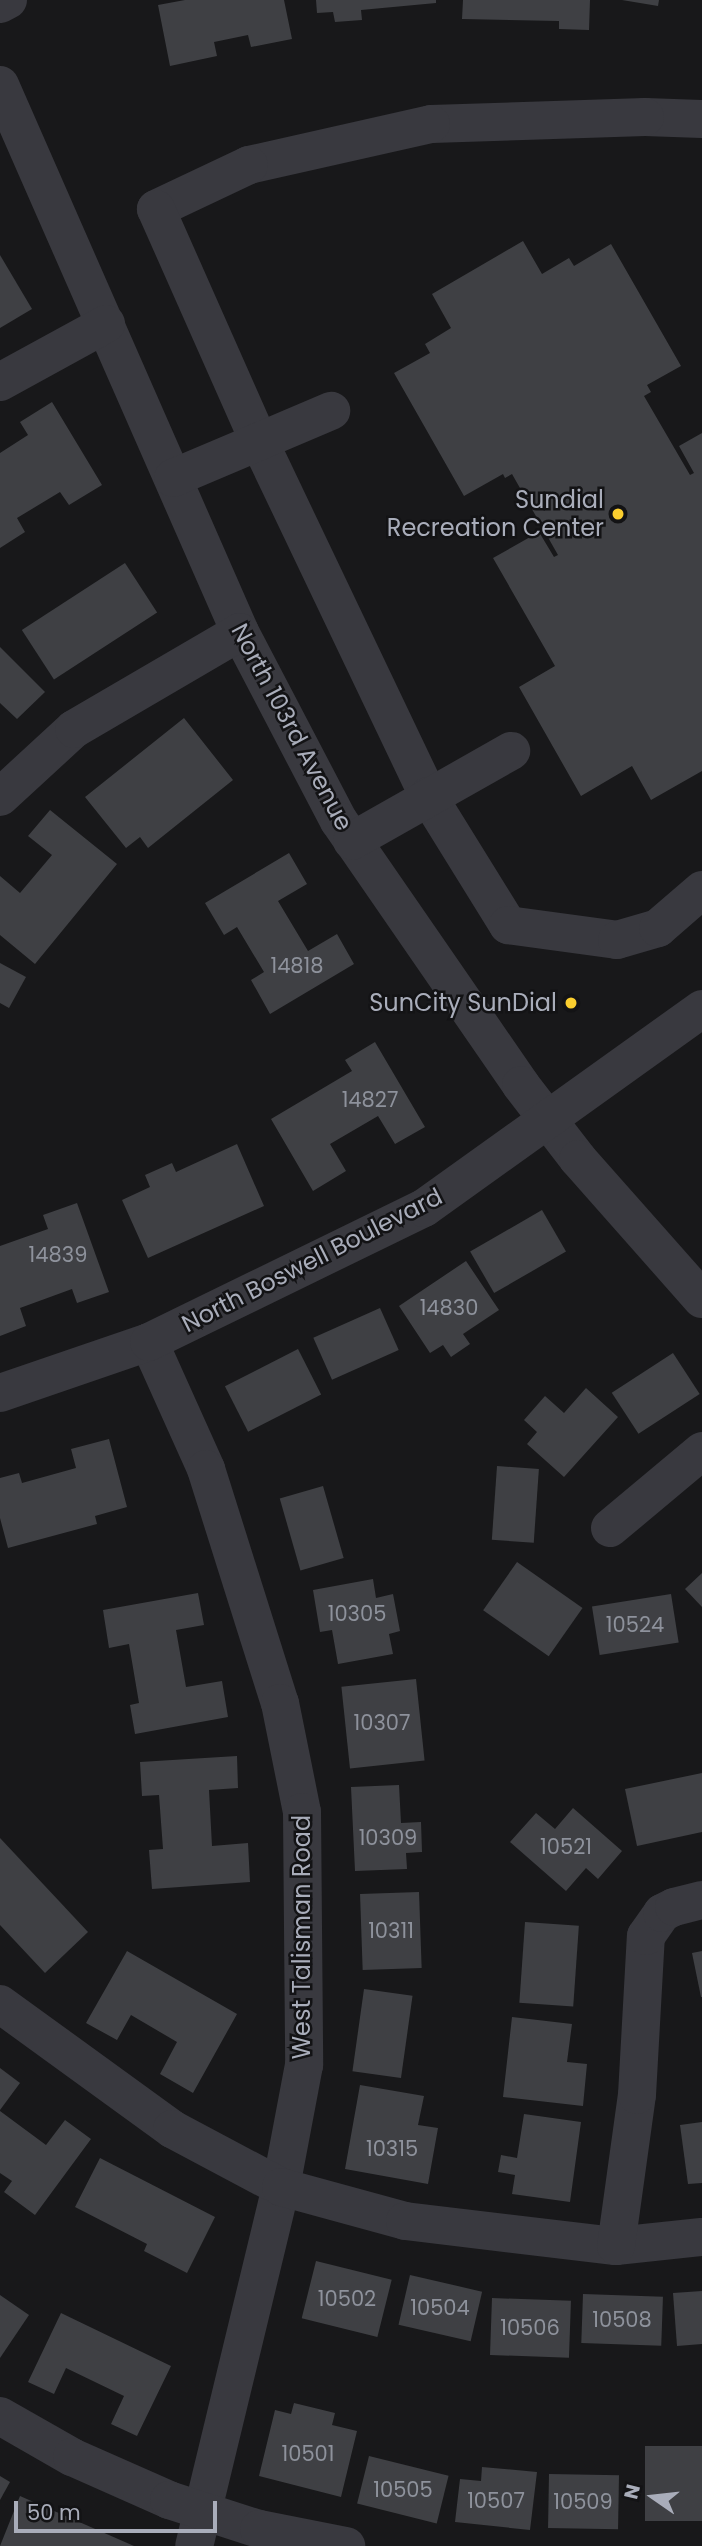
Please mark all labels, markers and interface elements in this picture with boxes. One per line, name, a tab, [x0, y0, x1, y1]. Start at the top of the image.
place label: Sundial Recreation Center	[387, 486, 604, 542]
marker: Sundial Recreation Center	[610, 506, 626, 522]
street label: North 103rd Avenue	[225, 619, 359, 835]
house number: 14818	[270, 953, 324, 979]
place label: SunCity SunDial	[369, 989, 557, 1017]
marker: SunCity SunDial	[563, 995, 579, 1011]
house number: 14827	[342, 1087, 398, 1113]
street label: North Boswell Boulevard	[177, 1182, 447, 1338]
house number: 14839	[29, 1242, 87, 1268]
house number: 14830	[420, 1295, 478, 1321]
house number: 10305	[328, 1601, 386, 1627]
house number: 10524	[606, 1612, 664, 1638]
house number: 10307	[354, 1710, 410, 1736]
street label: West Talisman Road	[288, 1815, 316, 2059]
house number: 10309	[359, 1825, 417, 1851]
house number: 10521	[540, 1834, 592, 1860]
house number: 10311	[368, 1918, 414, 1944]
house number: 10315	[366, 2136, 418, 2162]
house number: 10502	[318, 2286, 376, 2312]
house number: 10504	[410, 2295, 470, 2321]
house number: 10508	[592, 2307, 652, 2333]
house number: 10506	[500, 2315, 560, 2341]
house number: 10501	[281, 2441, 335, 2467]
north arrow	[618, 2462, 688, 2532]
house number: 10505	[373, 2477, 433, 2503]
text: N	[617, 2482, 647, 2502]
scale bar	[18, 2486, 220, 2530]
house number: 10507	[467, 2488, 525, 2514]
house number: 10509	[553, 2489, 613, 2515]
text: 50 m	[27, 2498, 81, 2527]

